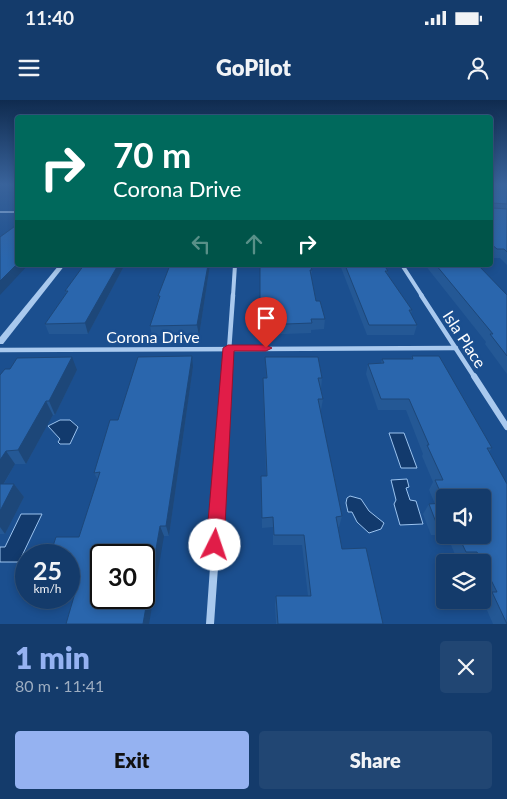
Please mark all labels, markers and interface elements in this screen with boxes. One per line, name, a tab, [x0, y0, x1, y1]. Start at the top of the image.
text: 11:40	[25, 6, 74, 29]
icon: menu	[15, 54, 43, 82]
text: GoPilot	[216, 54, 291, 81]
icon: person	[464, 54, 492, 82]
text: 70 m	[113, 133, 191, 175]
icon: right	[30, 135, 95, 200]
text: Corona Drive	[113, 175, 241, 202]
icon: left	[187, 230, 215, 258]
icon: ahead	[240, 230, 268, 258]
icon: right	[293, 230, 321, 258]
pin	[245, 297, 287, 348]
icon: arrive	[252, 304, 280, 332]
street label: Isla Place	[440, 307, 490, 371]
street label: Corona Drive	[106, 327, 200, 346]
map controls	[436, 489, 491, 609]
button: sound	[436, 489, 491, 544]
position arrow	[188, 518, 240, 570]
speed limit sign: 30	[90, 544, 155, 609]
button: layers	[436, 554, 491, 609]
text: 25	[33, 555, 62, 585]
text: km/h	[33, 581, 62, 596]
text: 1 min	[15, 639, 90, 675]
button: close	[440, 641, 492, 693]
text: 80 m · 11:41	[15, 676, 104, 695]
button: Exit	[15, 731, 249, 789]
button: Share	[259, 731, 492, 789]

